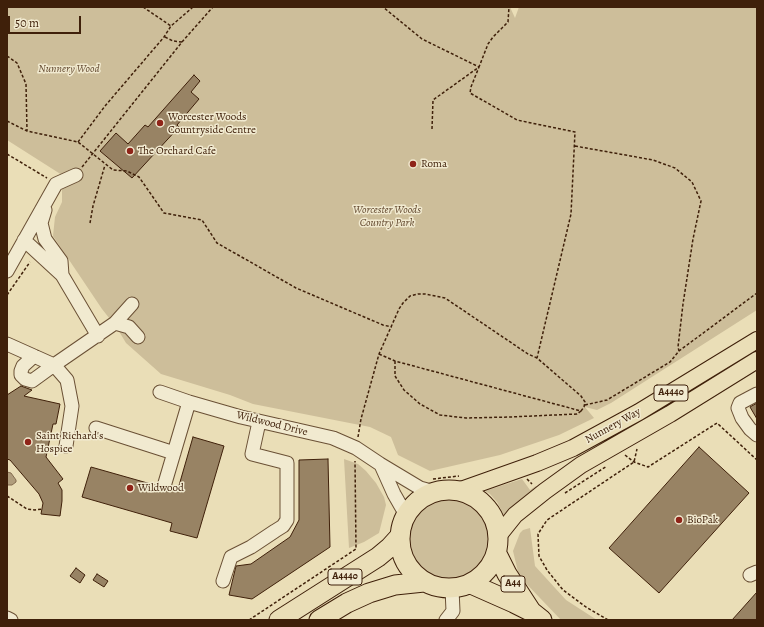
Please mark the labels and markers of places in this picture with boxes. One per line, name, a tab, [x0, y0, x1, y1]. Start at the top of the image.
place label: Worcester Woods Countryside Centre	[168, 110, 256, 136]
marker: Worcester Woods Countryside Centre	[155, 118, 165, 128]
place label: The Orchard Cafe	[138, 144, 216, 158]
marker: The Orchard Cafe	[125, 146, 135, 156]
place label: Roma	[421, 157, 447, 171]
marker: Roma	[408, 159, 418, 169]
place label: Saint Richard's Hospice	[36, 429, 103, 455]
marker: Saint Richard's Hospice	[23, 437, 33, 447]
place label: Wildwood	[138, 481, 184, 495]
marker: Wildwood	[125, 483, 135, 493]
place label: BioPak	[687, 513, 718, 527]
marker: BioPak	[674, 515, 684, 525]

